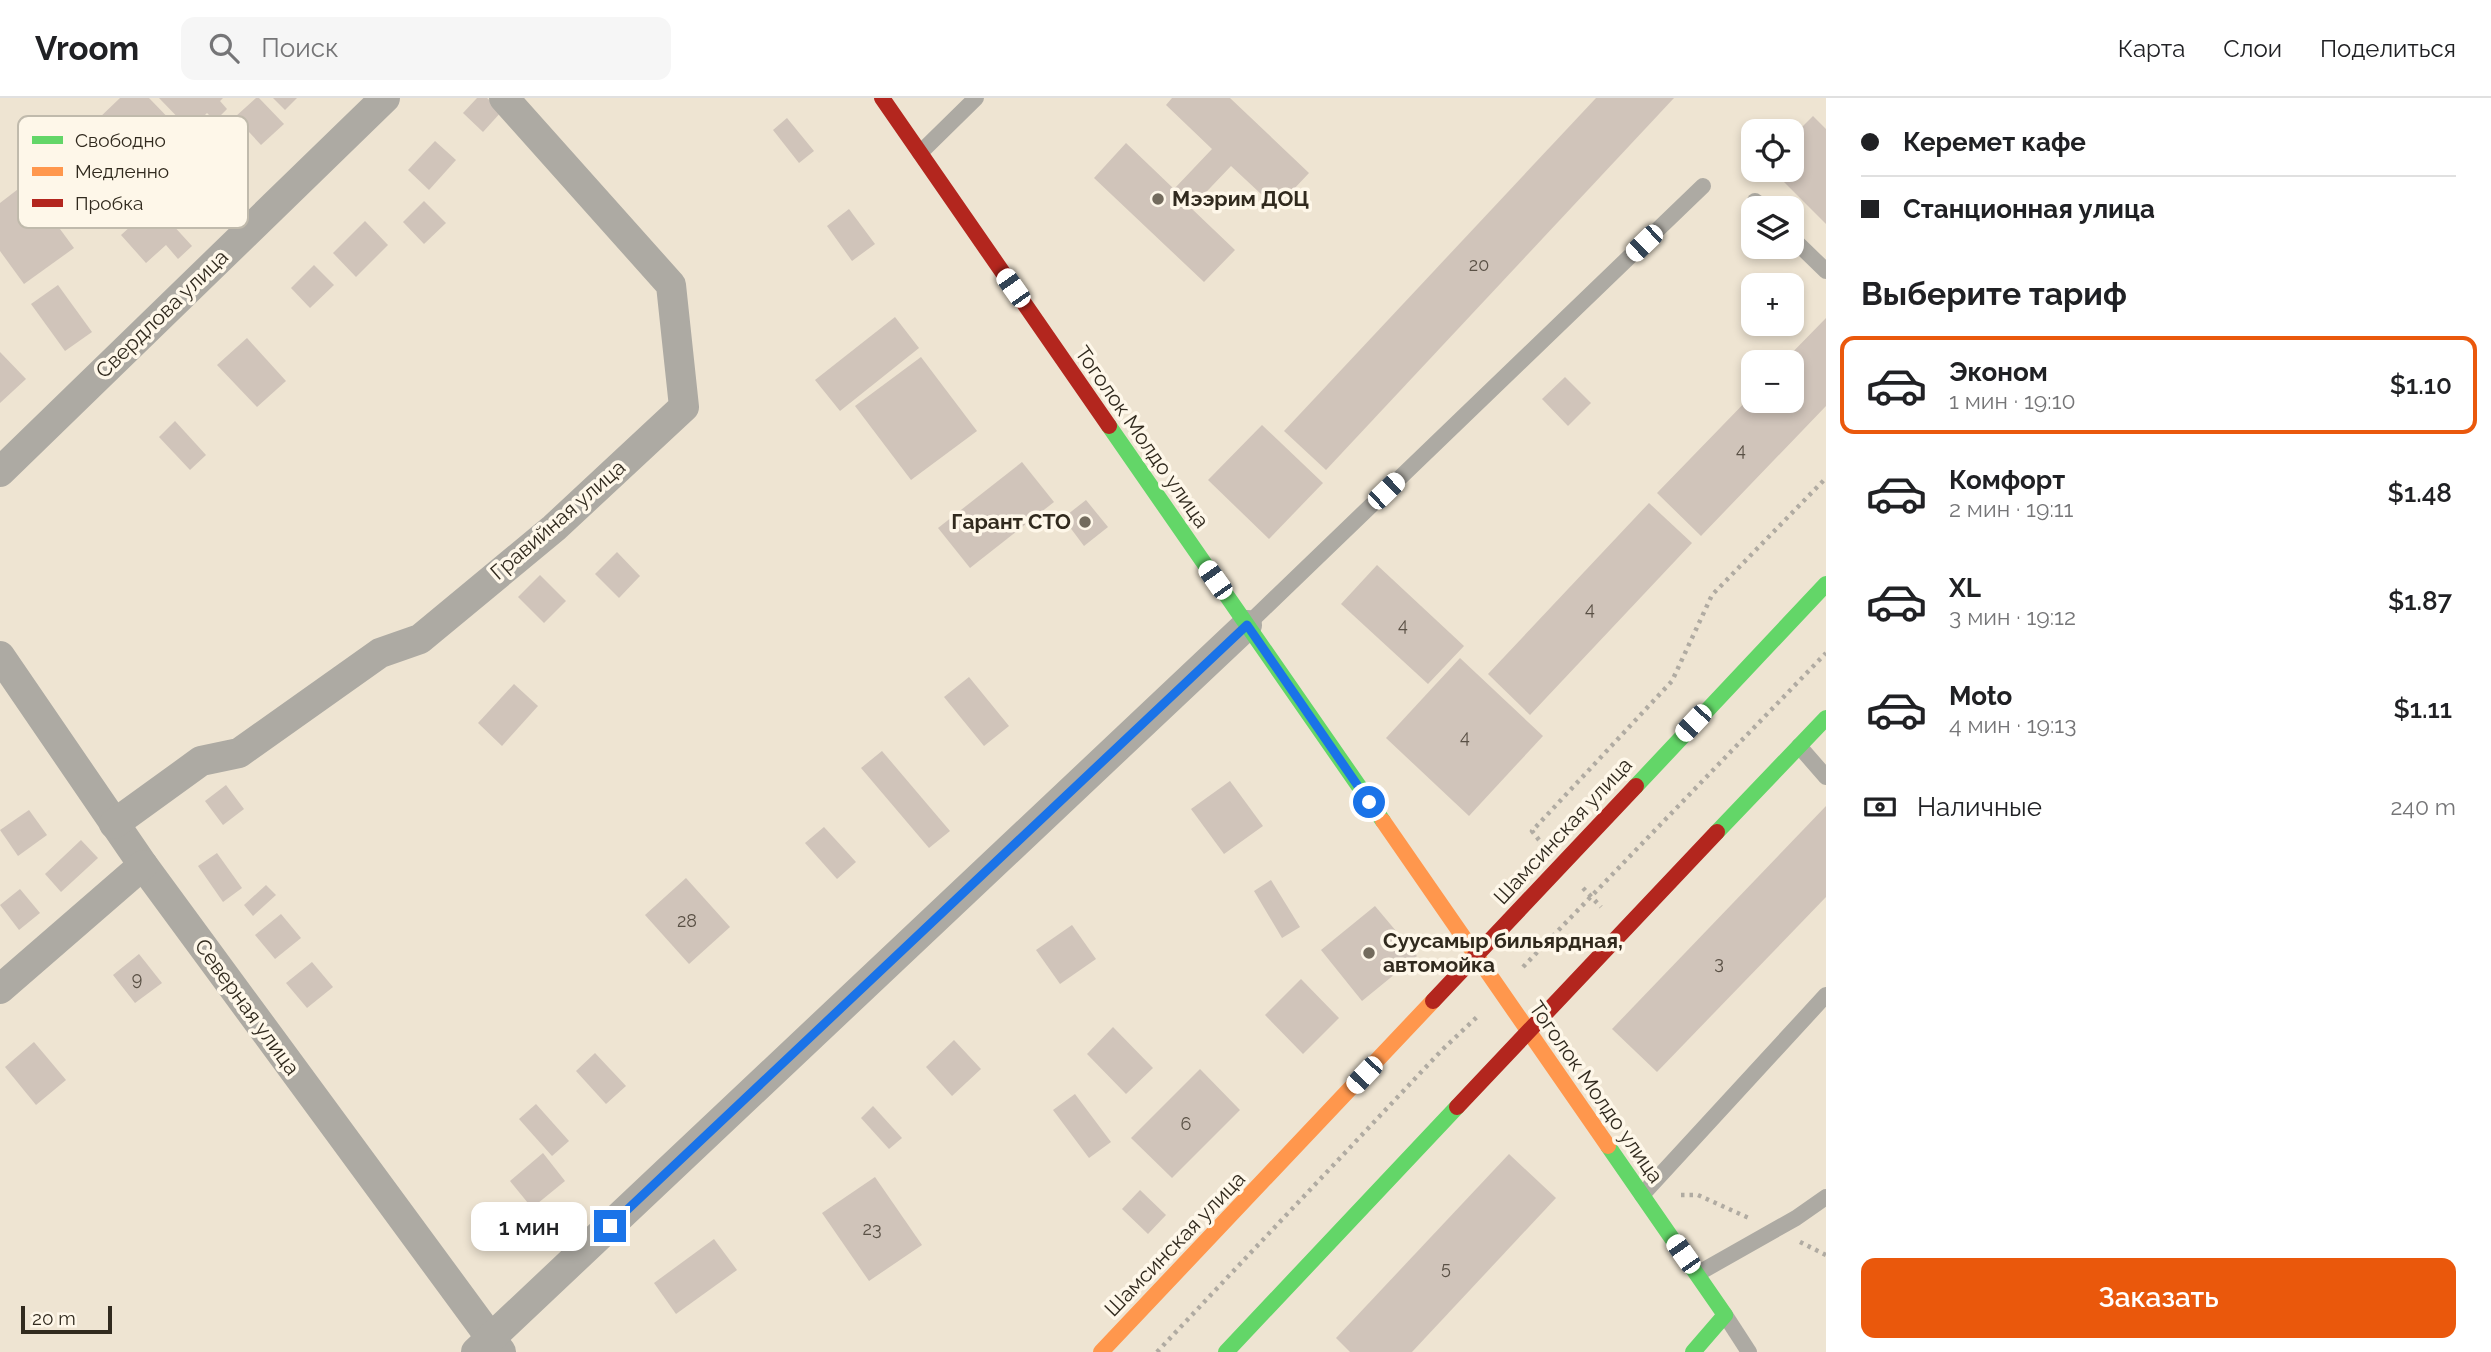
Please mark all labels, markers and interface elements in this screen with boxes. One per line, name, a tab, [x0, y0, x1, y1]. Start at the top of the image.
search box	[181, 17, 671, 80]
text: Vroom	[35, 29, 139, 68]
icon: search	[205, 29, 243, 67]
text: Поиск	[261, 33, 338, 63]
text: Карта	[2118, 34, 2185, 63]
text: Слои	[2223, 34, 2282, 63]
text: Поделиться	[2320, 34, 2456, 63]
legend	[18, 116, 248, 228]
map controls	[1741, 119, 1804, 413]
button: locate	[1741, 119, 1804, 182]
text: Керемет кафе	[1903, 127, 2086, 157]
text: Свободно	[75, 129, 166, 151]
text: Медленно	[75, 160, 169, 182]
place label: Мээрим ДОЦ	[1172, 186, 1309, 211]
marker: Мээрим ДОЦ	[1150, 191, 1166, 207]
text: Пробка	[75, 192, 143, 214]
text: Станционная улица	[1903, 194, 2155, 224]
button: layers	[1741, 196, 1804, 259]
car	[1622, 221, 1667, 265]
street label: Свердлова улица	[90, 244, 233, 383]
house number: 20	[1469, 254, 1489, 275]
car	[993, 265, 1034, 311]
button: +	[1741, 273, 1804, 336]
text: Выберите тариф	[1861, 275, 2127, 312]
street label: Тоголок Молдо улица	[1070, 341, 1215, 532]
button: −	[1741, 350, 1804, 413]
icon: car	[1865, 354, 1928, 417]
text: Эконом	[1949, 357, 2048, 387]
text: $1.10	[2390, 370, 2452, 400]
text: 1 мин · 19:10	[1949, 387, 2076, 414]
house number: 4	[1736, 439, 1746, 460]
street label: Гравийная улица	[485, 454, 630, 585]
icon: car	[1865, 462, 1928, 525]
text: Комфорт	[1949, 465, 2065, 495]
car	[1364, 469, 1409, 513]
text: $1.48	[2388, 478, 2452, 508]
text: 2 мин · 19:11	[1949, 495, 2073, 522]
place label: Гарант СТО	[951, 509, 1071, 534]
marker: Гарант СТО	[1077, 514, 1093, 530]
car	[1195, 557, 1236, 603]
icon: car	[1865, 570, 1928, 633]
text: XL	[1949, 573, 1981, 603]
text: $1.87	[2388, 586, 2452, 616]
house number: 4	[1585, 598, 1595, 619]
text: 3 мин · 19:12	[1949, 603, 2076, 630]
house number: 4	[1398, 614, 1408, 635]
icon: car	[1865, 678, 1928, 741]
text: Moto	[1949, 681, 2012, 711]
text: $1.11	[2393, 694, 2452, 724]
car	[1671, 700, 1716, 746]
text: 4 мин · 19:13	[1949, 711, 2076, 738]
house number: 4	[1460, 726, 1470, 747]
street label: Шамсинская улица	[1488, 752, 1637, 909]
route start	[1353, 786, 1385, 818]
icon: cash	[1861, 788, 1899, 826]
text: Наличные	[1917, 792, 2042, 822]
text: 240 m	[2390, 793, 2456, 820]
house number: 28	[677, 910, 697, 931]
place label: Суусамыр бильярдная, автомойка	[1383, 928, 1623, 977]
street label: Северная улица	[190, 934, 305, 1080]
marker: Суусамыр бильярдная, автомойка	[1361, 945, 1377, 961]
house number: 3	[1714, 952, 1724, 973]
house number: 9	[132, 968, 142, 989]
street label: Тоголок Молдо улица	[1524, 996, 1669, 1187]
car	[1342, 1052, 1387, 1098]
house number: 6	[1181, 1113, 1192, 1134]
street label: Шамсинская улица	[1099, 1166, 1250, 1321]
callout: 1 мин	[470, 1202, 586, 1250]
route end	[594, 1210, 626, 1242]
text: 1 мин	[499, 1213, 559, 1240]
house number: 23	[863, 1218, 882, 1239]
car	[1663, 1231, 1704, 1277]
house number: 5	[1441, 1257, 1451, 1278]
button: Заказать	[1861, 1258, 2456, 1338]
scale bar	[21, 1303, 112, 1335]
text: 20 m	[32, 1307, 76, 1329]

